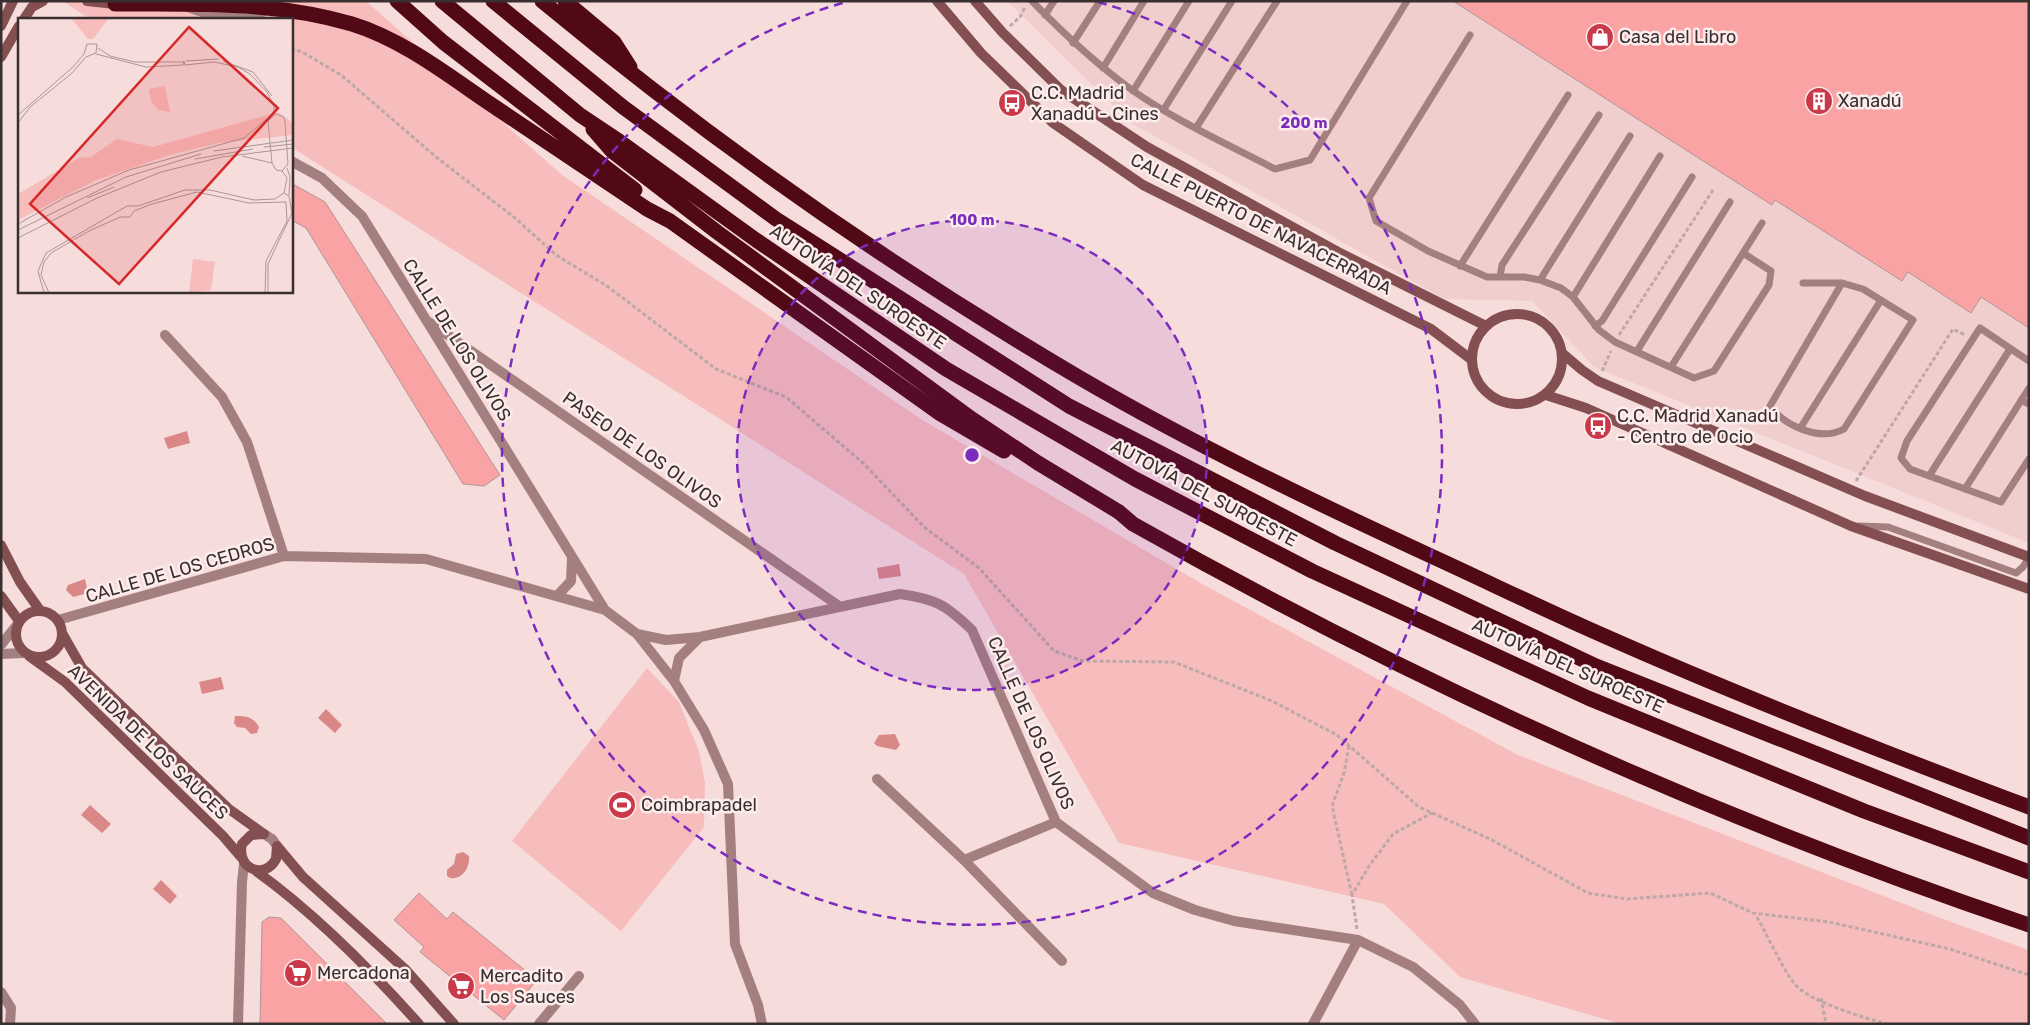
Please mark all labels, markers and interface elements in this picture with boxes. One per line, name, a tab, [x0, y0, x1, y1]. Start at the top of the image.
inset map	[18, 18, 292, 292]
shop icon: Casa del Libro	[1585, 22, 1615, 52]
place label: Casa del Libro	[1619, 26, 1736, 48]
place label: C.C. Madrid Xanadú - Cines	[1031, 82, 1159, 125]
building icon: Xanadú	[1804, 86, 1834, 116]
bus stop icon: C.C. Madrid Xanadú - Cines	[997, 88, 1027, 118]
place label: Xanadú	[1838, 90, 1902, 112]
text: 200 m	[1280, 114, 1328, 132]
street label: CALLE PUERTO DE NAVACERRADA	[1127, 148, 1395, 300]
text: 100 m	[950, 211, 994, 229]
street label: AUTOVÍA DEL SUROESTE	[766, 220, 950, 354]
street label: CALLE DE LOS OLIVOS	[398, 255, 516, 425]
street label: PASEO DE LOS OLIVOS	[558, 387, 726, 513]
place label: C.C. Madrid Xanadú - Centro de Ocio	[1617, 405, 1779, 448]
bus stop icon: C.C. Madrid Xanadú - Centro de Ocio	[1583, 411, 1613, 441]
street label: AUTOVÍA DEL SUROESTE	[1107, 435, 1301, 551]
centre of rings	[963, 446, 981, 464]
street label: CALLE DE LOS CEDROS	[83, 532, 277, 608]
street label: AUTOVÍA DEL SUROESTE	[1469, 614, 1667, 718]
street label: CALLE DE LOS OLIVOS	[983, 633, 1079, 813]
street label: AVENIDA DE LOS SAUCES	[63, 660, 233, 824]
sports icon: Coimbrapadel	[607, 790, 637, 820]
place label: Coimbrapadel	[641, 794, 757, 816]
supermarket icon: Mercadona	[283, 958, 313, 988]
place label: Mercadona	[317, 962, 410, 984]
place label: Mercadito Los Sauces	[480, 965, 575, 1008]
supermarket icon: Mercadito Los Sauces	[446, 971, 476, 1001]

